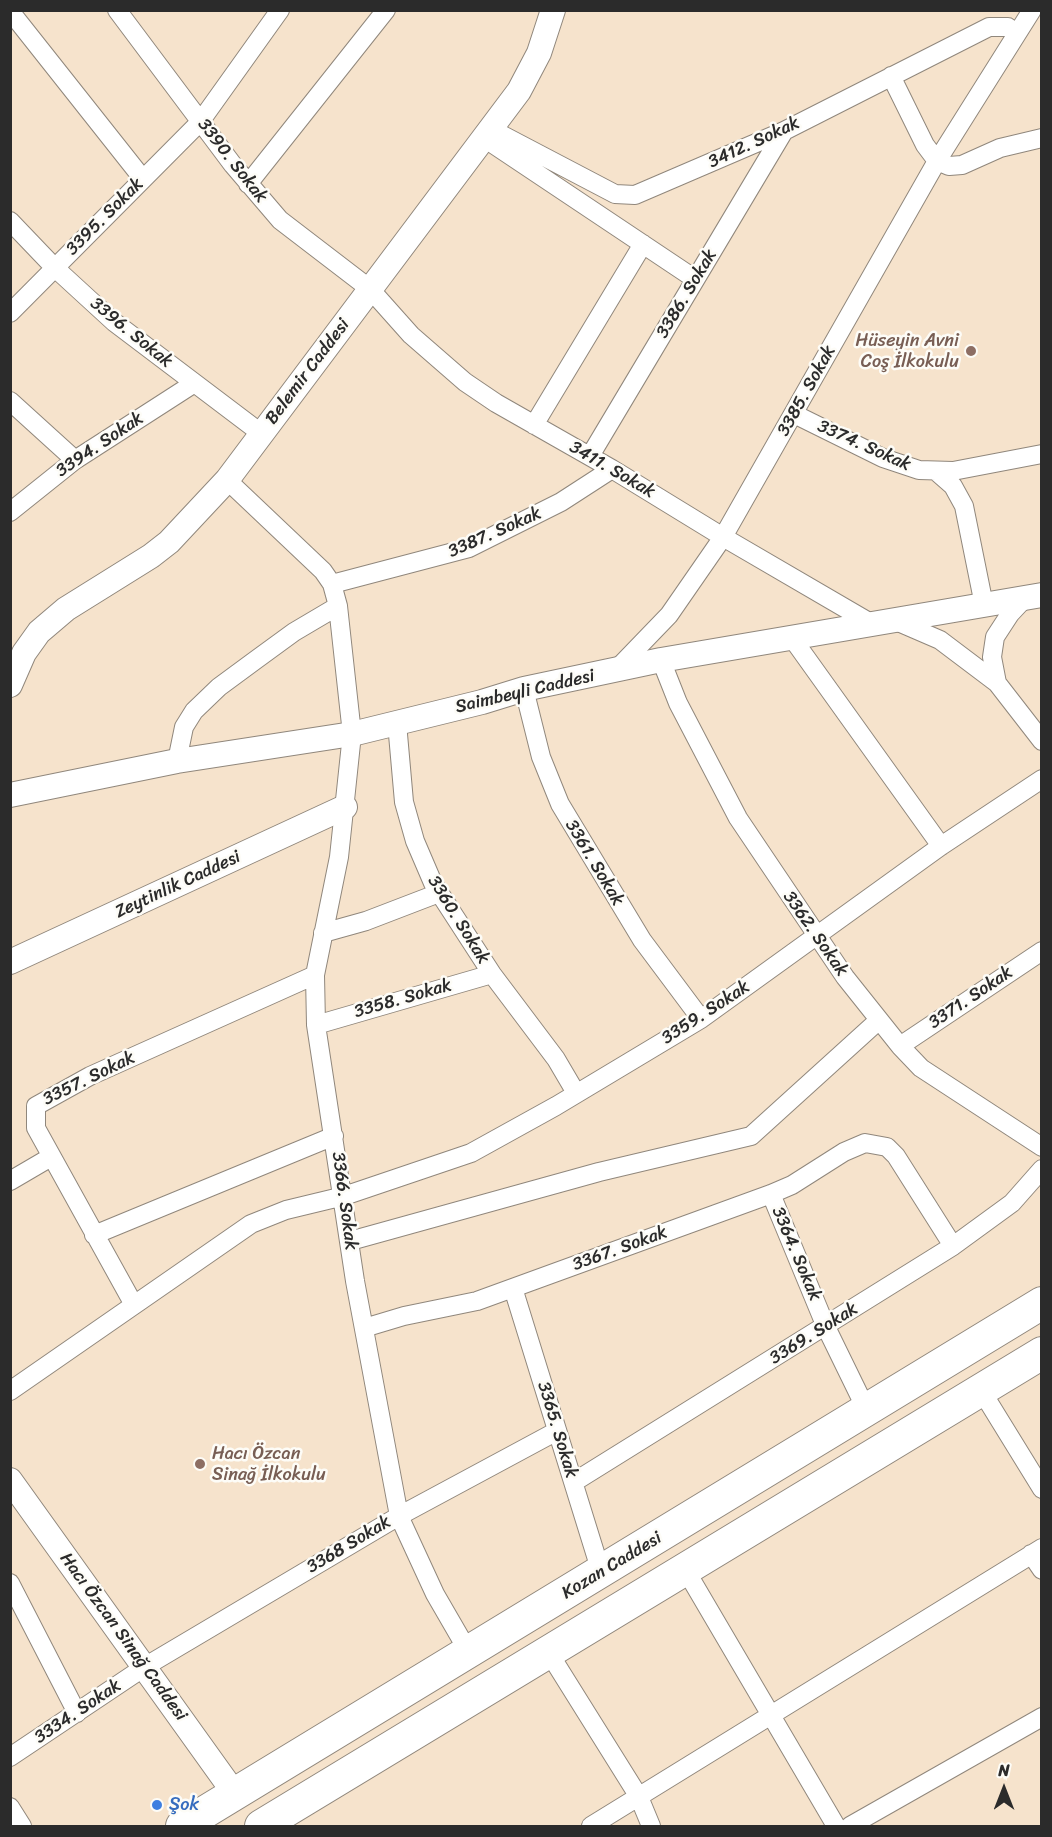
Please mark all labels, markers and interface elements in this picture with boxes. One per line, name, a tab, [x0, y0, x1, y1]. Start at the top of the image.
street label: 3412. Sokak	[705, 113, 803, 173]
street label: 3390. Sokak	[192, 115, 272, 207]
street label: 3395. Sokak	[62, 174, 148, 260]
street label: 3386. Sokak	[652, 246, 722, 342]
street label: 3396. Sokak	[85, 293, 177, 373]
street label: Belemir Caddesi	[261, 315, 355, 429]
place label: Hüseyin Avni Coş İlkokulu	[855, 330, 959, 372]
street label: 3385. Sokak	[773, 342, 841, 440]
marker: Hüseyin Avni Coş İlkokulu	[964, 344, 978, 358]
street label: 3394. Sokak	[52, 408, 148, 482]
street label: 3374. Sokak	[814, 416, 914, 476]
street label: 3411. Sokak	[565, 437, 659, 503]
street label: 3387. Sokak	[445, 503, 545, 563]
street label: Saimbeyli Caddesi	[453, 665, 597, 719]
street label: 3361. Sokak	[560, 816, 628, 910]
street label: Zeytinlik Caddesi	[112, 846, 244, 924]
street label: 3360. Sokak	[422, 872, 494, 968]
street label: 3362. Sokak	[778, 887, 852, 981]
street label: 3371. Sokak	[925, 962, 1017, 1034]
street label: 3358. Sokak	[352, 975, 454, 1023]
street label: 3359. Sokak	[658, 977, 754, 1049]
street label: 3357. Sokak	[39, 1047, 139, 1111]
street label: 3366. Sokak	[326, 1151, 362, 1251]
street label: 3364. Sokak	[767, 1204, 825, 1304]
street label: 3367. Sokak	[570, 1222, 670, 1276]
street label: 3369. Sokak	[766, 1298, 862, 1370]
street label: 3365. Sokak	[532, 1379, 582, 1481]
place label: Hacı Özcan Sinağ İlkokulu	[212, 1443, 326, 1486]
marker: Hacı Özcan Sinağ İlkokulu	[193, 1457, 207, 1471]
street label: 3368 Sokak	[303, 1512, 395, 1578]
street label: Kozan Caddesi	[558, 1528, 666, 1604]
street label: Hacı Özcan Sinağ Caddesi	[55, 1549, 191, 1725]
street label: 3334. Sokak	[31, 1675, 125, 1749]
text: N	[998, 1756, 1010, 1785]
north arrow	[974, 1759, 1034, 1819]
place label: Şok	[169, 1794, 199, 1816]
marker: Şok	[150, 1798, 164, 1812]

